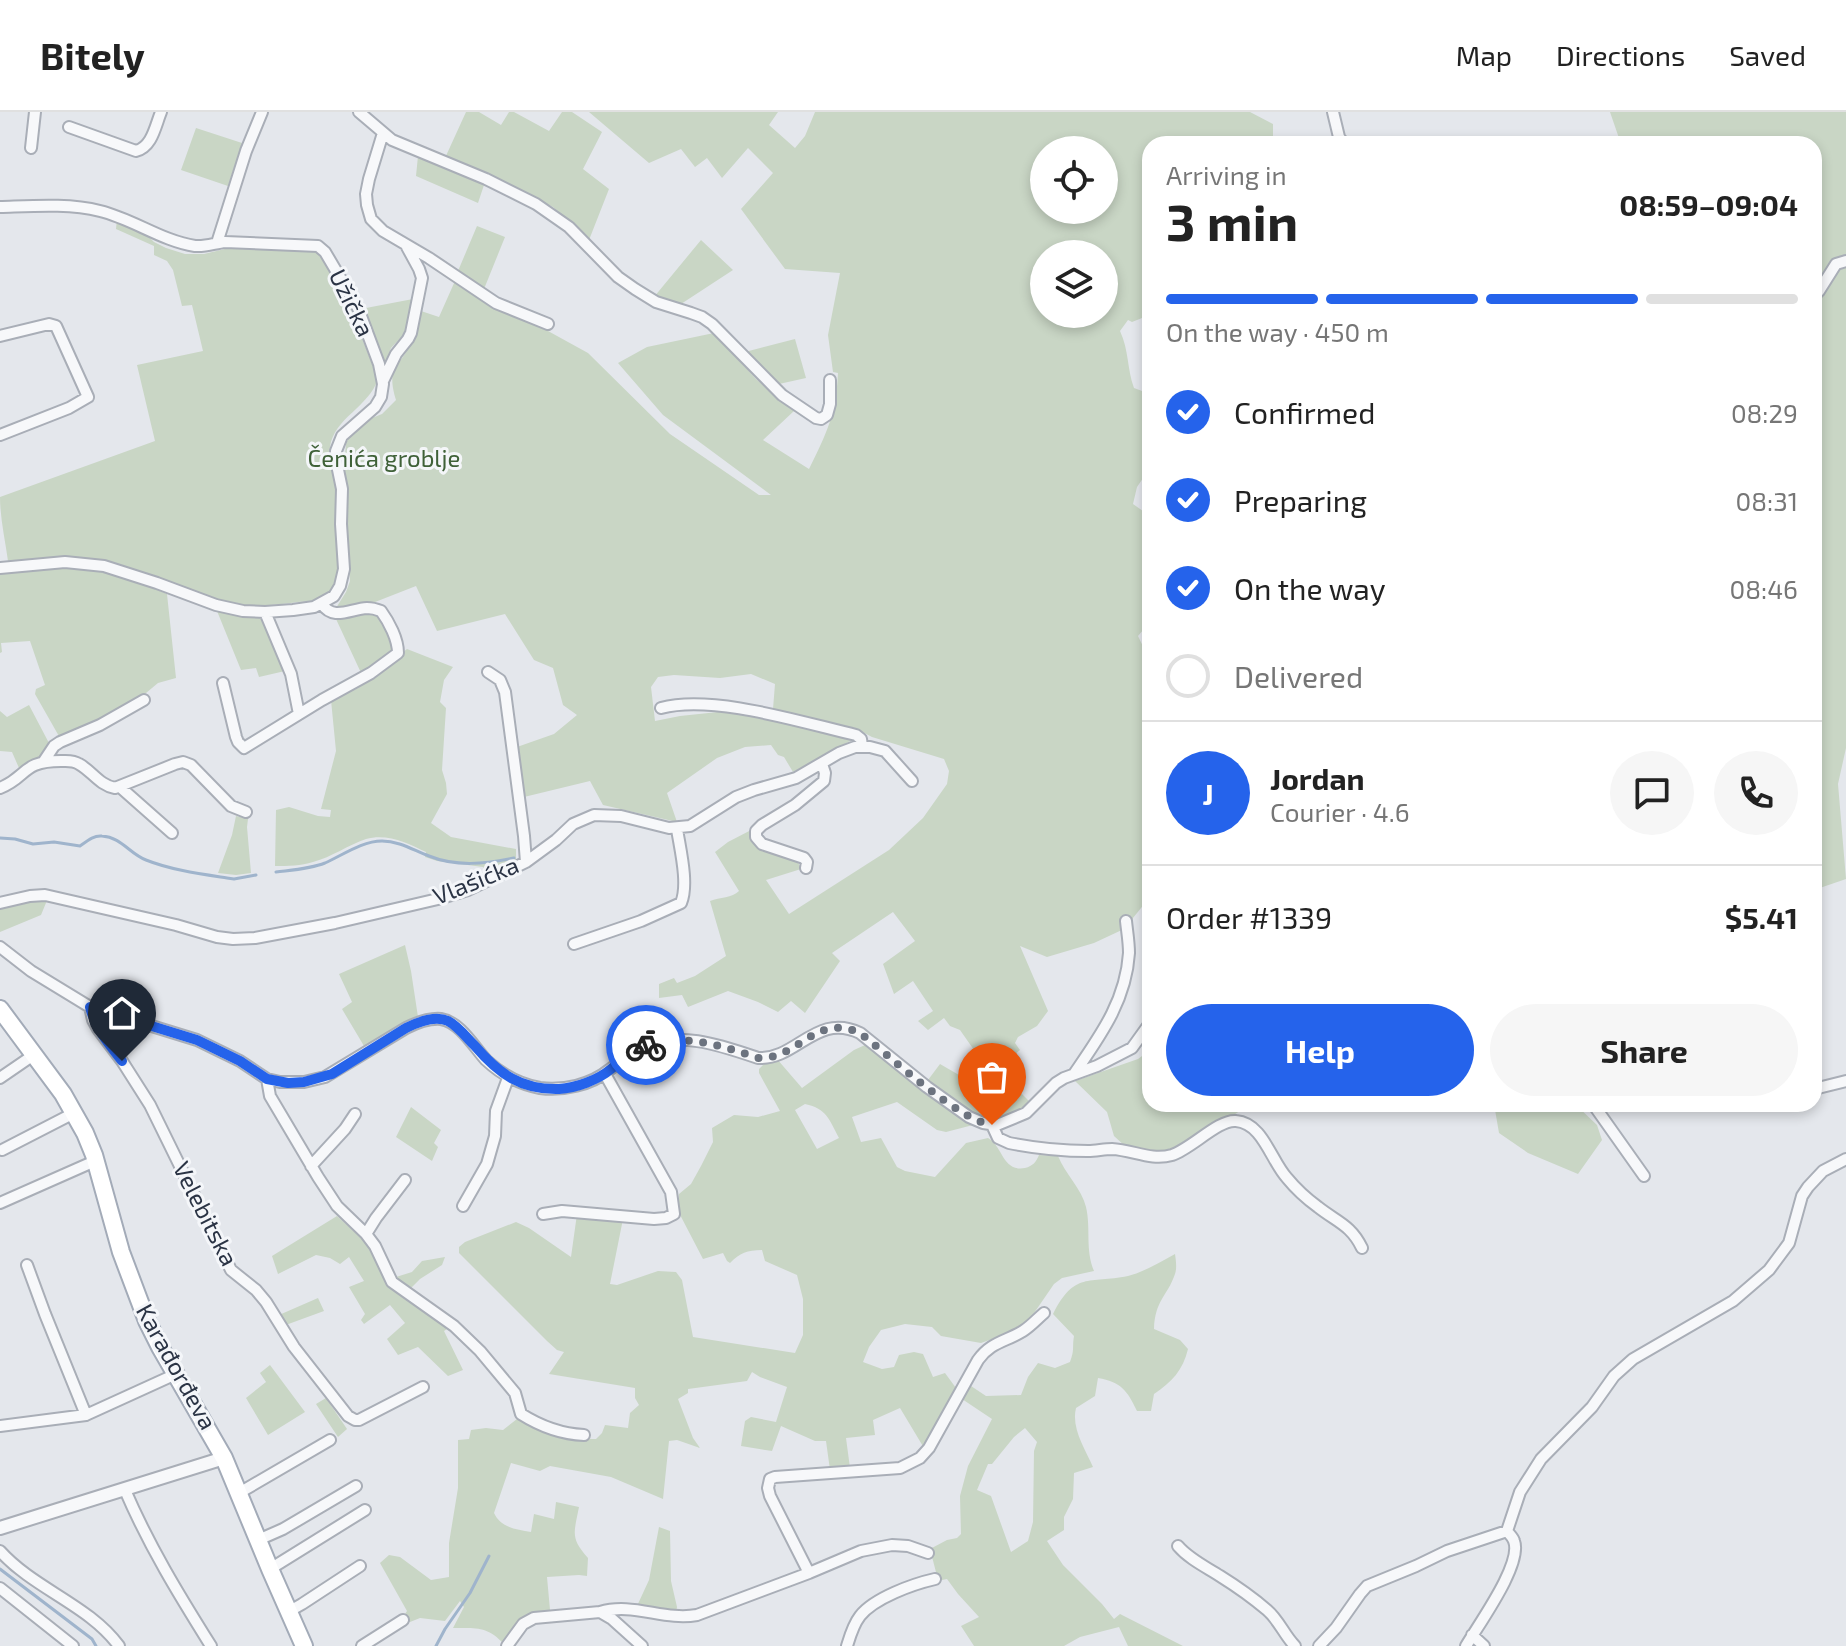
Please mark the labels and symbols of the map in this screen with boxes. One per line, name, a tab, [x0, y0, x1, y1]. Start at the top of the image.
street label: Užička	[324, 264, 381, 341]
park label: Čenića groblje	[308, 443, 460, 472]
street label: Vlašićka	[428, 849, 523, 910]
pin	[88, 979, 156, 1061]
courier	[606, 1005, 686, 1085]
pin	[958, 1043, 1026, 1125]
street label: Velebitska	[168, 1156, 245, 1270]
street label: Karađorđeva	[131, 1298, 224, 1434]

